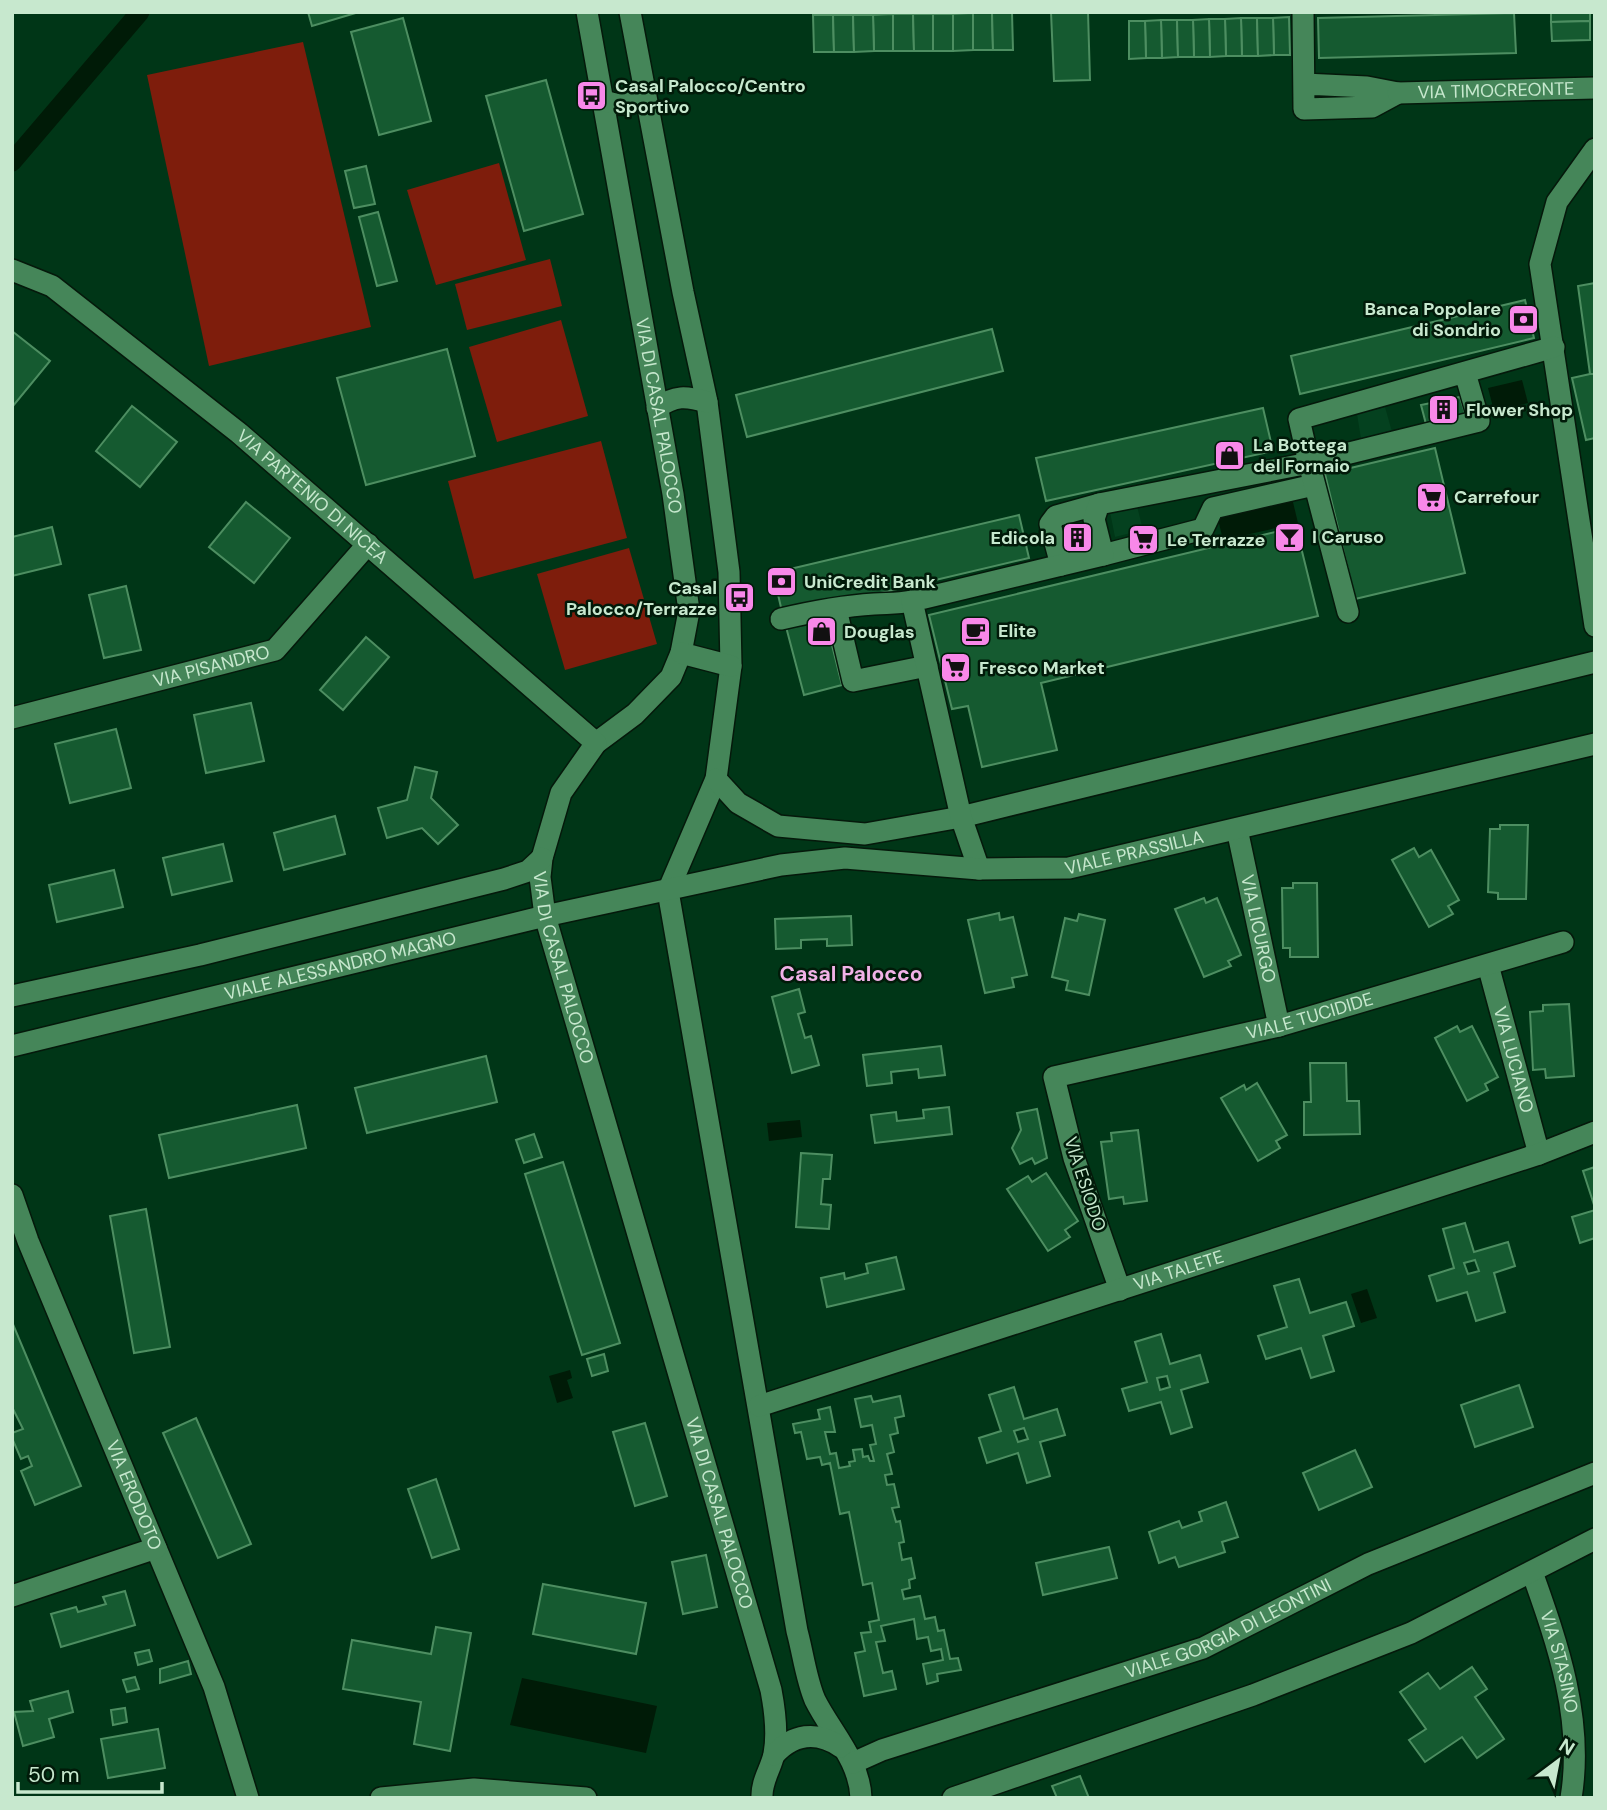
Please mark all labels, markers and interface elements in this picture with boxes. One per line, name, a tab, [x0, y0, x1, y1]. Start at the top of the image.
place label: Casal Palocco/Centro Sportivo	[615, 74, 806, 119]
street label: VIA TIMOCREONTE	[1417, 77, 1575, 104]
bus stop icon: Casal Palocco/Centro Sportivo	[575, 79, 609, 113]
place label: Banca Popolare di Sondrio	[1364, 297, 1501, 342]
bank icon: Banca Popolare di Sondrio	[1507, 302, 1541, 336]
street label: VIA DI CASAL PALOCCO	[630, 316, 688, 515]
building icon: Flower Shop	[1426, 393, 1460, 427]
place label: Flower Shop	[1466, 398, 1573, 422]
street label: VIA PARTENIO DI NICEA	[231, 424, 393, 569]
place label: La Bottega del Fornaio	[1253, 433, 1350, 478]
shop icon: La Bottega del Fornaio	[1213, 438, 1247, 472]
supermarket icon: Carrefour	[1414, 480, 1448, 514]
place label: Carrefour	[1454, 485, 1539, 509]
bar icon: I Caruso	[1272, 520, 1306, 554]
building icon: Edicola	[1061, 521, 1095, 555]
supermarket icon: Le Terrazze	[1127, 523, 1161, 557]
place label: I Caruso	[1312, 525, 1384, 549]
place label: Edicola	[991, 526, 1055, 550]
place label: Le Terrazze	[1167, 528, 1266, 552]
bank icon: UniCredit Bank	[764, 565, 798, 599]
place label: UniCredit Bank	[804, 570, 937, 594]
place label: Casal Palocco/Terrazze	[566, 576, 717, 621]
bus stop icon: Casal Palocco/Terrazze	[723, 581, 757, 615]
cafe icon: Elite	[958, 614, 992, 648]
shop icon: Douglas	[804, 615, 838, 649]
place label: Elite	[998, 619, 1037, 643]
place label: Douglas	[844, 620, 914, 644]
street label: VIA PISANDRO	[151, 640, 272, 693]
supermarket icon: Fresco Market	[939, 651, 973, 685]
place label: Fresco Market	[979, 656, 1105, 680]
street label: VIALE PRASSILLA	[1063, 825, 1206, 881]
street label: VIA DI CASAL PALOCCO	[527, 870, 600, 1067]
street label: VIA LICURGO	[1235, 873, 1281, 985]
street label: VIALE ALESSANDRO MAGNO	[222, 926, 459, 1006]
district label: Casal Palocco	[779, 960, 923, 988]
street label: VIALE TUCIDIDE	[1244, 987, 1376, 1045]
street label: VIA LUCIANO	[1488, 1004, 1539, 1116]
street label: VIA ESIODO	[1058, 1134, 1112, 1234]
street label: VIA TALETE	[1130, 1245, 1227, 1296]
street label: VIA DI CASAL PALOCCO	[680, 1415, 759, 1612]
street label: VIA ERODOTO	[100, 1437, 168, 1554]
street label: VIALE GORGIA DI LEONTINI	[1122, 1573, 1335, 1684]
street label: VIA STASINO	[1534, 1607, 1583, 1715]
north arrow	[1523, 1726, 1593, 1796]
text: N	[1554, 1733, 1579, 1761]
scale bar	[18, 1750, 161, 1794]
text: 50 m	[28, 1761, 79, 1789]

